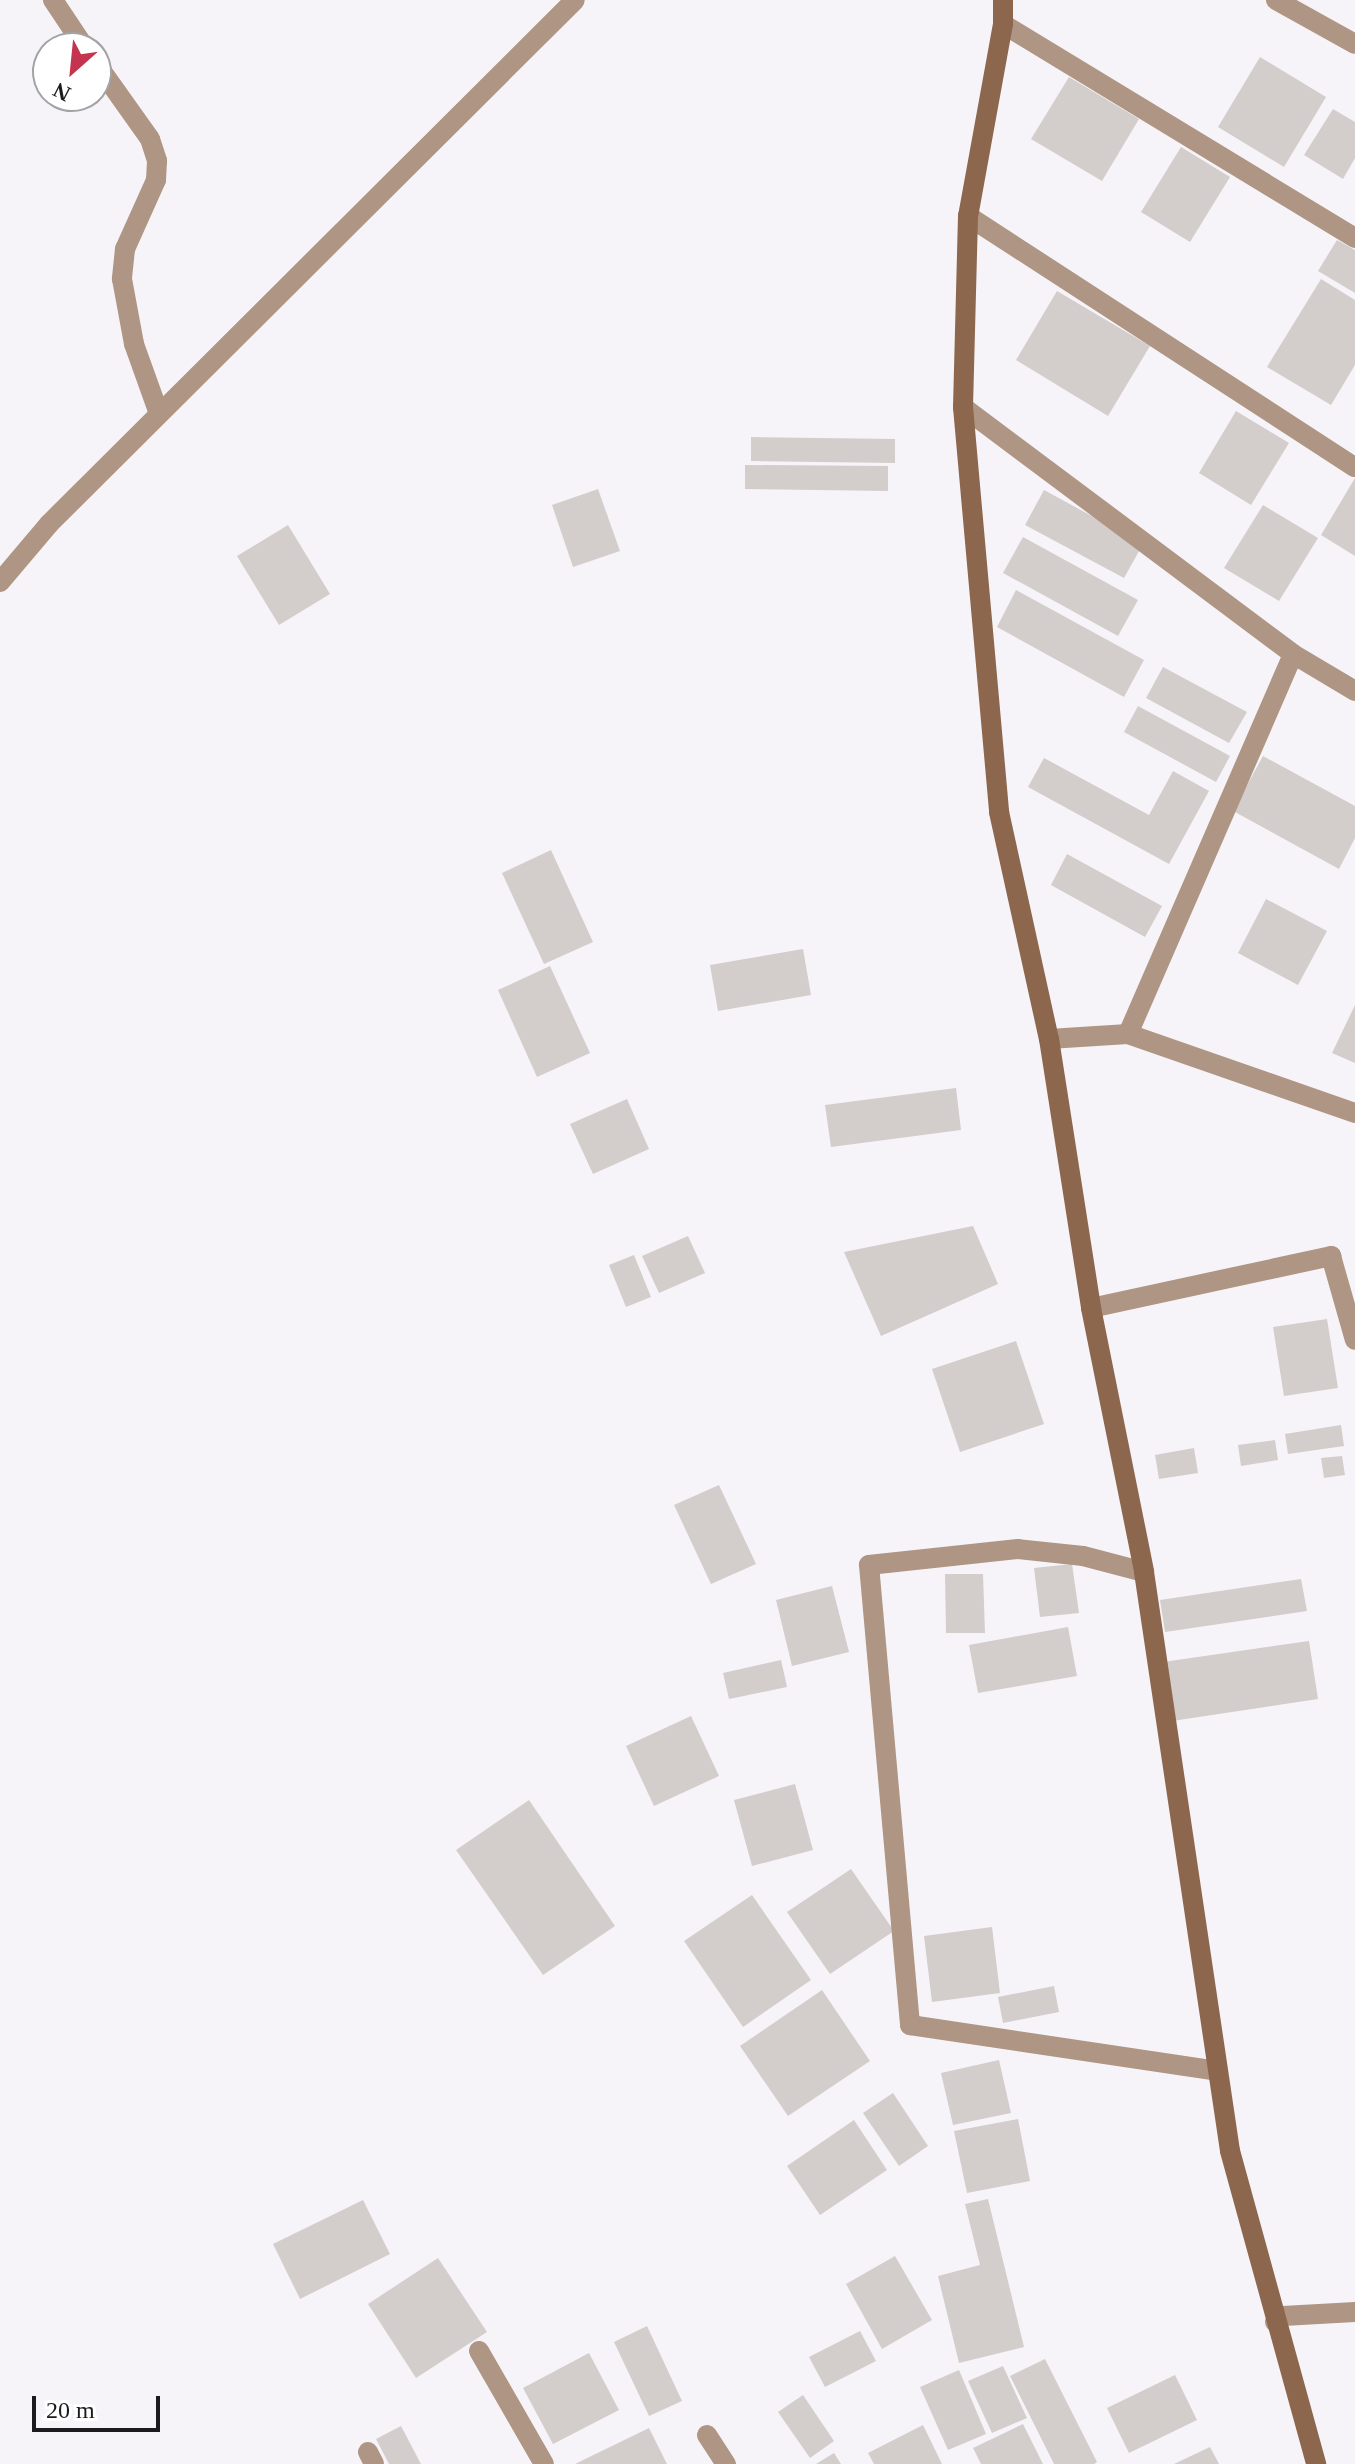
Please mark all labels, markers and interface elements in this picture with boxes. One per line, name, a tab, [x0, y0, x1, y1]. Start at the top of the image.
north arrow	[32, 32, 112, 112]
text: N	[49, 77, 75, 107]
scale bar	[36, 2380, 164, 2430]
text: 20 m	[46, 2397, 95, 2423]

